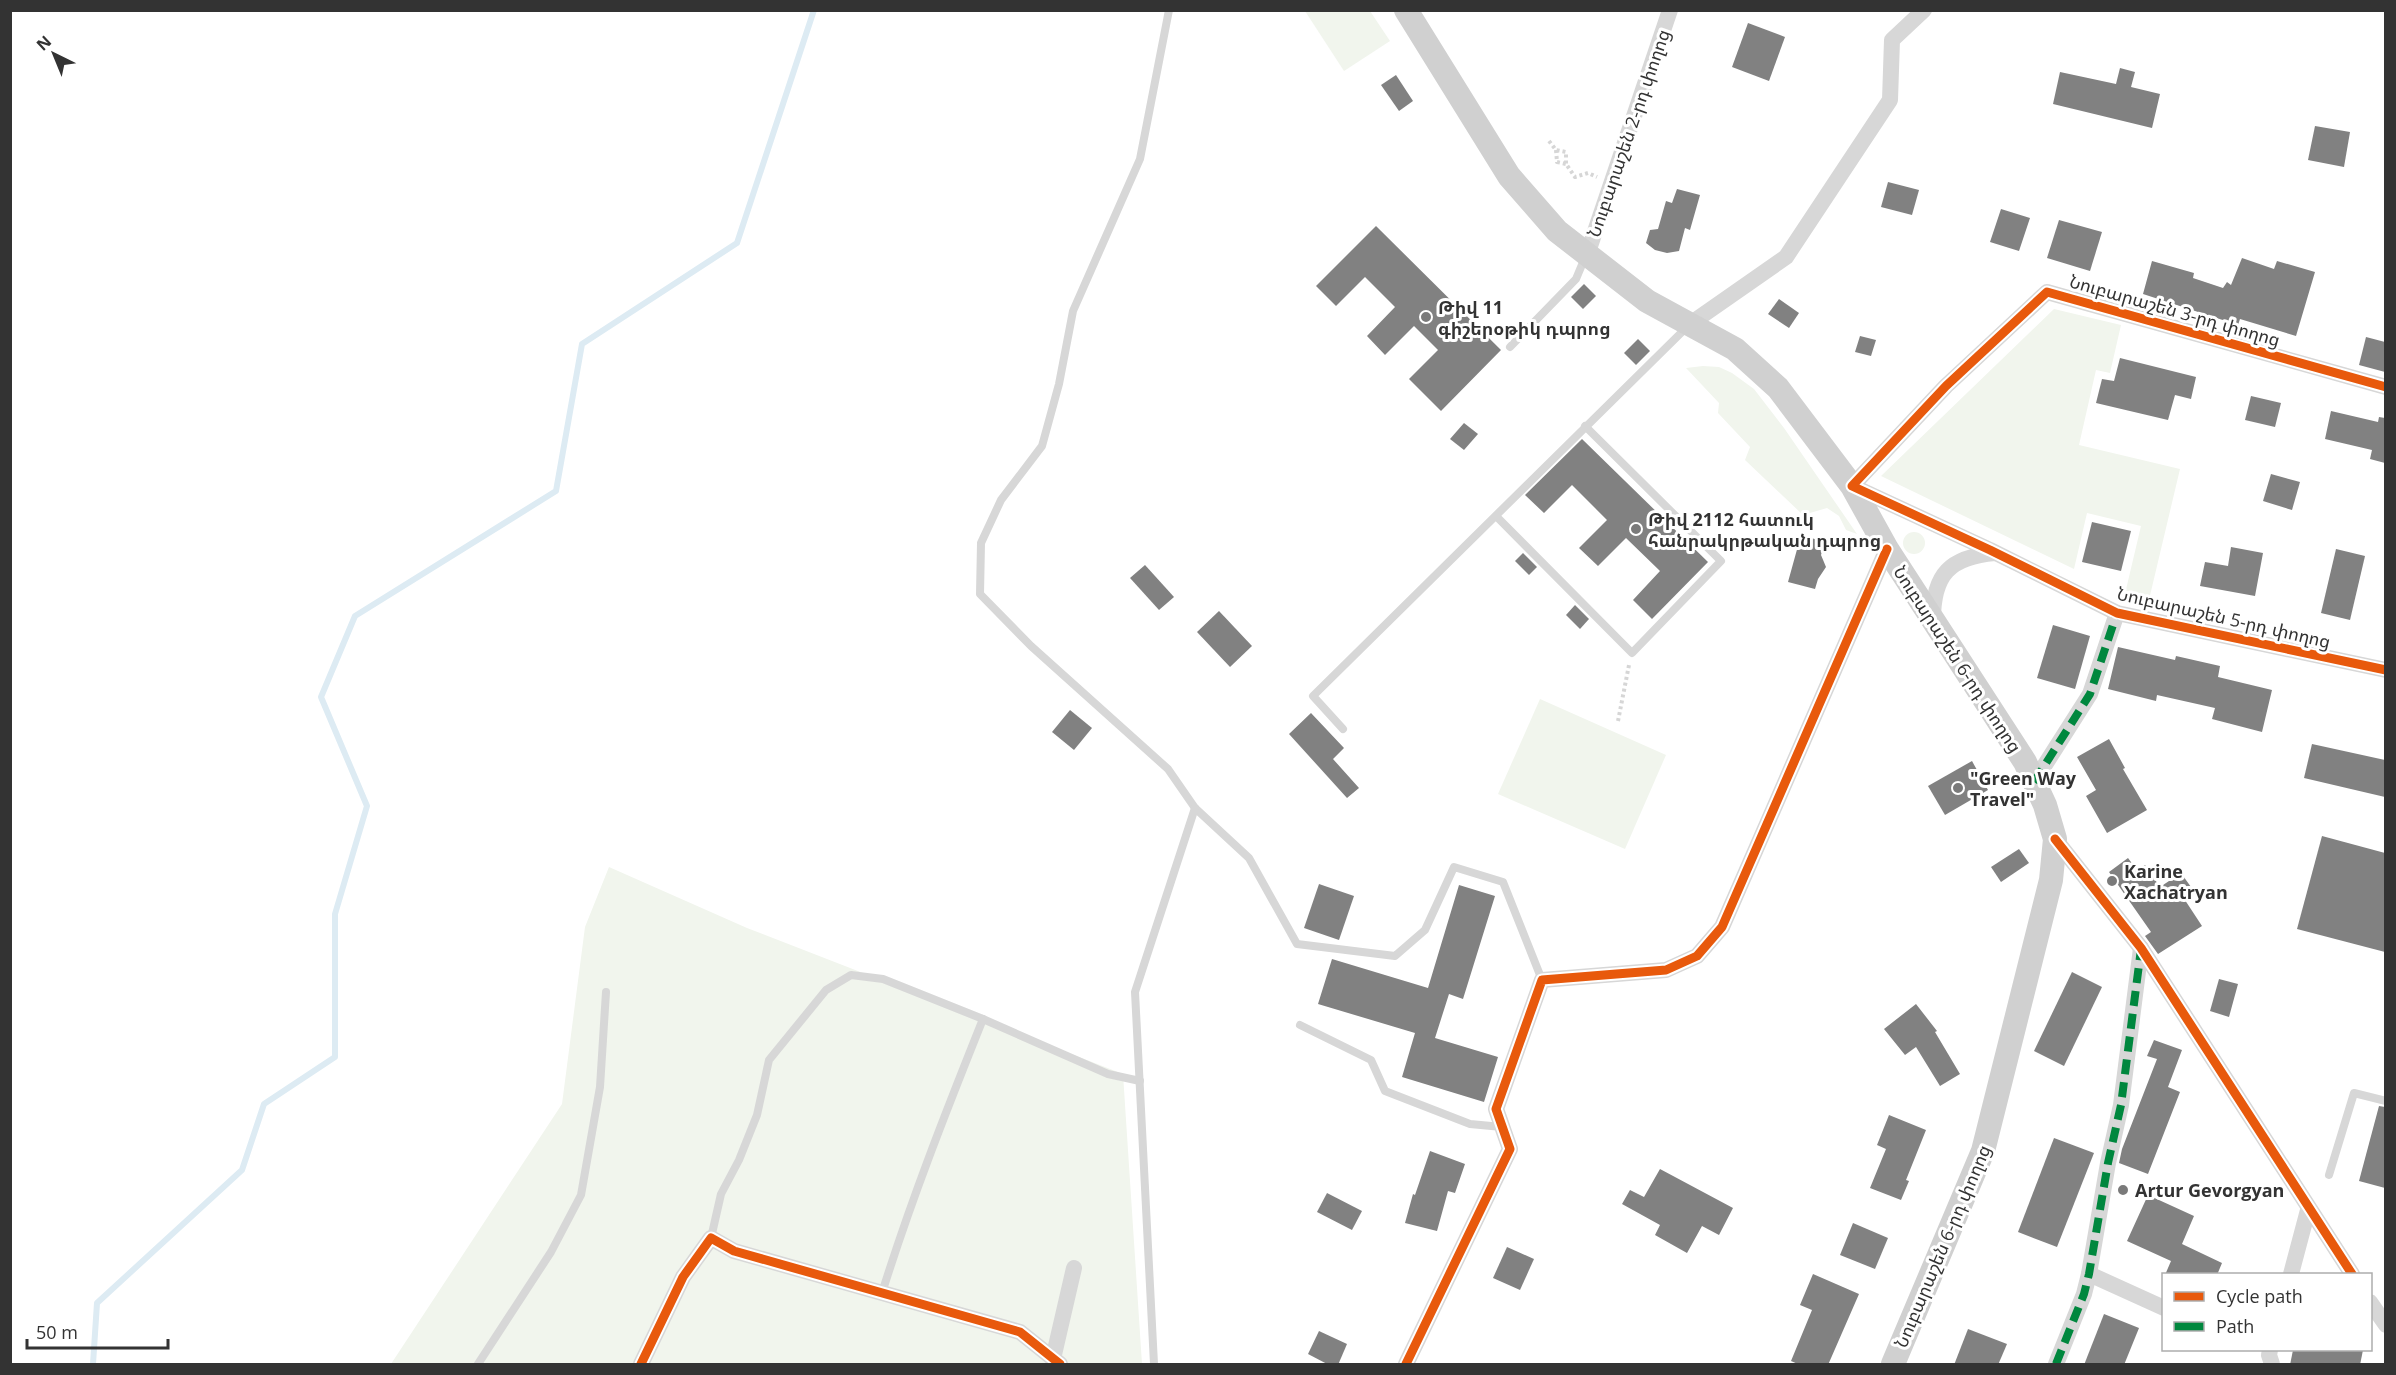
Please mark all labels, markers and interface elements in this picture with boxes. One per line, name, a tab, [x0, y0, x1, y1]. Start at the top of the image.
north arrow	[24, 24, 84, 84]
street label: Նուբարաշեն 2-րդ փողոց	[1581, 26, 1675, 240]
text: N	[32, 31, 56, 56]
street label: Նուբարաշեն 3-րդ փողոց	[2067, 268, 2283, 352]
place label: Թիվ 11 գիշերօթիկ դպրոց	[1438, 295, 1611, 340]
marker: Թիվ 11 գիշերօթիկ դպրոց	[1419, 310, 1433, 324]
place label: Թիվ 2112 հատուկ հանրակրթական դպրոց	[1648, 507, 1881, 552]
marker: Թիվ 2112 հատուկ հանրակրթական դպրոց	[1629, 522, 1643, 536]
street label: Նուբարաշեն 6-րդ փողոց	[1888, 561, 2028, 757]
street label: Նուբարաշեն 5-րդ փողոց	[2115, 581, 2333, 653]
place label: "Green Way Travel"	[1970, 766, 2077, 811]
marker: "Green Way Travel"	[1951, 781, 1965, 795]
place label: Karine Xachatryan	[2124, 859, 2228, 904]
marker: Karine Xachatryan	[2105, 874, 2119, 888]
street label: Նուբարաշեն 6-րդ փողոց	[1888, 1141, 1996, 1351]
place label: Artur Gevorgyan	[2135, 1178, 2284, 1202]
marker: Artur Gevorgyan	[2116, 1183, 2130, 1197]
legend	[2162, 1273, 2372, 1351]
text: Cycle path	[2216, 1284, 2303, 1308]
scale bar	[27, 1312, 168, 1350]
text: Path	[2216, 1314, 2254, 1338]
text: 50 m	[36, 1320, 78, 1344]

